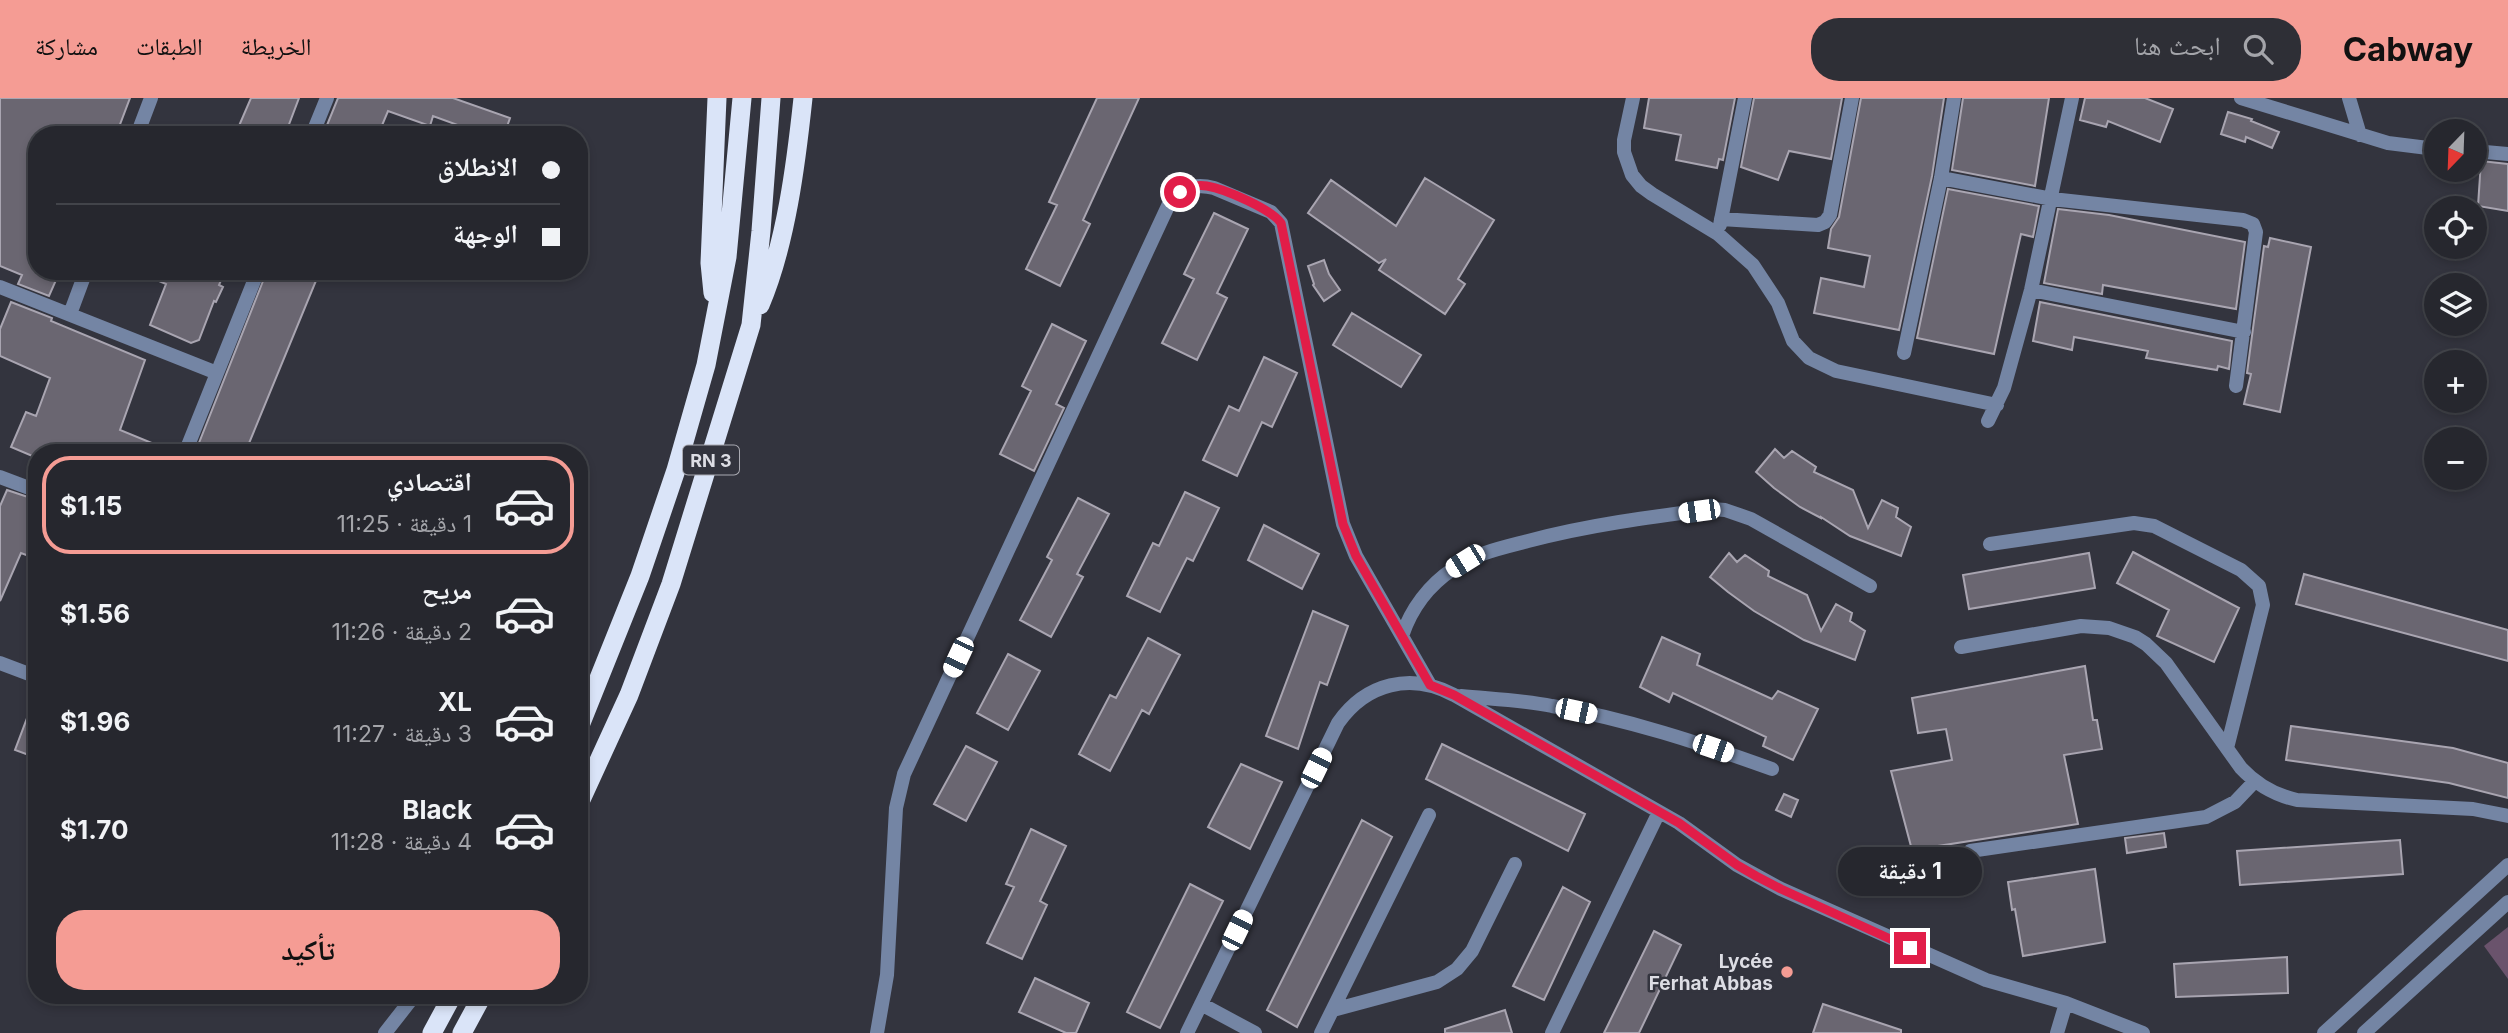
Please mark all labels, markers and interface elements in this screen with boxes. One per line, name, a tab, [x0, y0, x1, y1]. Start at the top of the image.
search box	[1811, 18, 2301, 81]
text: Cabway	[2343, 29, 2473, 69]
text: ابحث هنا	[2134, 30, 2221, 61]
icon: search	[2239, 30, 2277, 68]
text: مشاركة	[35, 32, 98, 61]
text: الطبقات	[136, 32, 203, 61]
text: الخريطة	[241, 32, 311, 61]
north arrow	[2424, 119, 2487, 182]
map controls	[2424, 119, 2487, 490]
text: الانطلاق	[438, 151, 518, 182]
route start	[1164, 176, 1196, 208]
button: locate	[2424, 196, 2487, 259]
text: الوجهة	[453, 218, 518, 249]
button: layers	[2424, 273, 2487, 336]
button: +	[2424, 350, 2487, 413]
button: −	[2424, 427, 2487, 490]
road number: RN 3	[683, 446, 739, 474]
text: اقتصادي	[387, 466, 472, 497]
icon: car	[493, 474, 556, 537]
text: $1.15	[60, 490, 122, 521]
car	[1677, 498, 1722, 524]
text: 1 دقيقة · 11:25	[336, 510, 472, 538]
car	[1442, 541, 1489, 581]
text: مريح	[422, 574, 472, 605]
icon: car	[493, 582, 556, 645]
text: $1.56	[60, 598, 130, 629]
text: 2 دقيقة · 11:26	[332, 618, 472, 646]
car	[940, 634, 977, 680]
text: XL	[438, 686, 472, 717]
icon: car	[493, 690, 556, 753]
car	[1554, 696, 1599, 726]
text: $1.96	[60, 706, 130, 737]
text: 3 دقيقة · 11:27	[333, 720, 472, 748]
car	[1690, 731, 1737, 765]
car	[1298, 745, 1335, 791]
text: Black	[402, 794, 472, 825]
icon: car	[493, 798, 556, 861]
text: $1.70	[60, 814, 129, 845]
text: 4 دقيقة · 11:28	[331, 828, 472, 856]
callout: 1 دقيقة	[1838, 846, 1982, 896]
text: 1 دقيقة	[1878, 857, 1942, 885]
car	[1219, 907, 1256, 953]
button: تأكيد	[56, 910, 560, 990]
route end	[1894, 932, 1926, 964]
place label: Lycée Ferhat Abbas	[1649, 950, 1773, 995]
marker: Lycée Ferhat Abbas	[1779, 964, 1795, 980]

